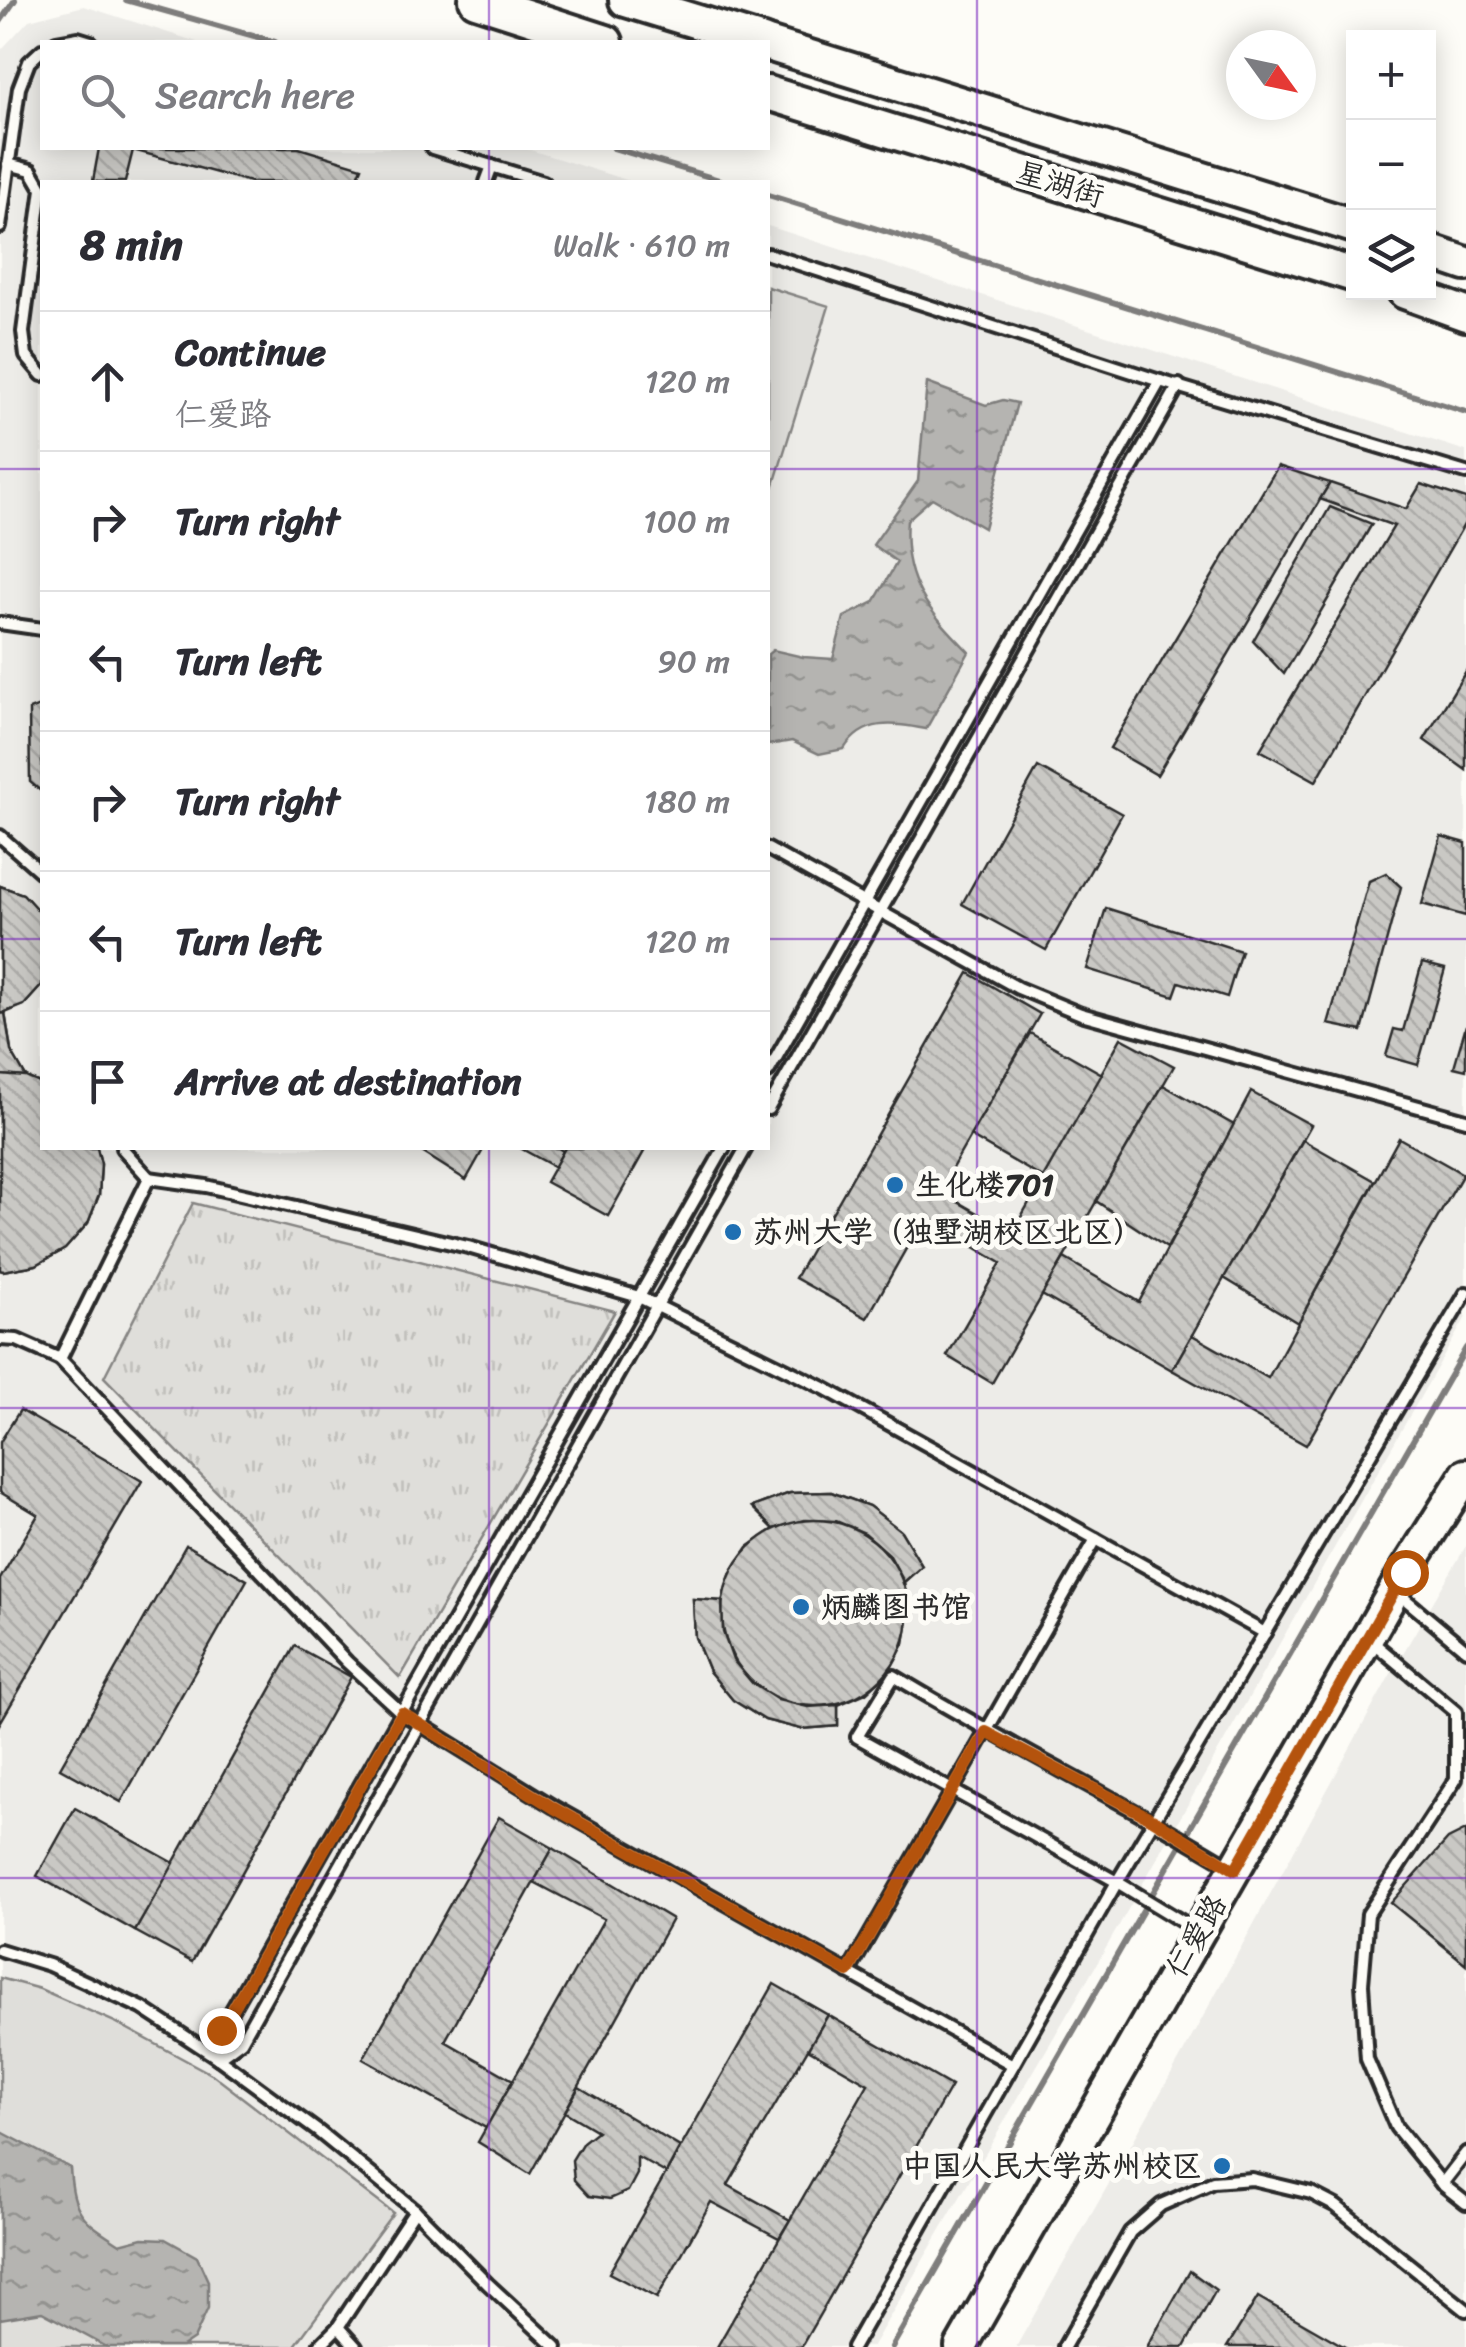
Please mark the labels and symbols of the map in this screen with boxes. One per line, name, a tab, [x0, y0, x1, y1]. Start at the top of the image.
north arrow	[1226, 30, 1316, 120]
street label: 星湖街	[1009, 145, 1111, 223]
place label: 生化楼701	[915, 1158, 1054, 1212]
marker: 生化楼701	[884, 1174, 906, 1196]
place label: 苏州大学（独墅湖校区北区）	[753, 1205, 1143, 1259]
marker: 苏州大学（独墅湖校区北区）	[722, 1221, 744, 1243]
route start	[1383, 1550, 1429, 1596]
place label: 炳麟图书馆	[821, 1580, 971, 1634]
marker: 炳麟图书馆	[790, 1596, 812, 1618]
street label: 仁爱路	[1150, 1884, 1242, 1988]
route end	[199, 2008, 245, 2054]
place label: 中国人民大学苏州校区	[902, 2139, 1202, 2193]
marker: 中国人民大学苏州校区	[1211, 2155, 1233, 2177]

